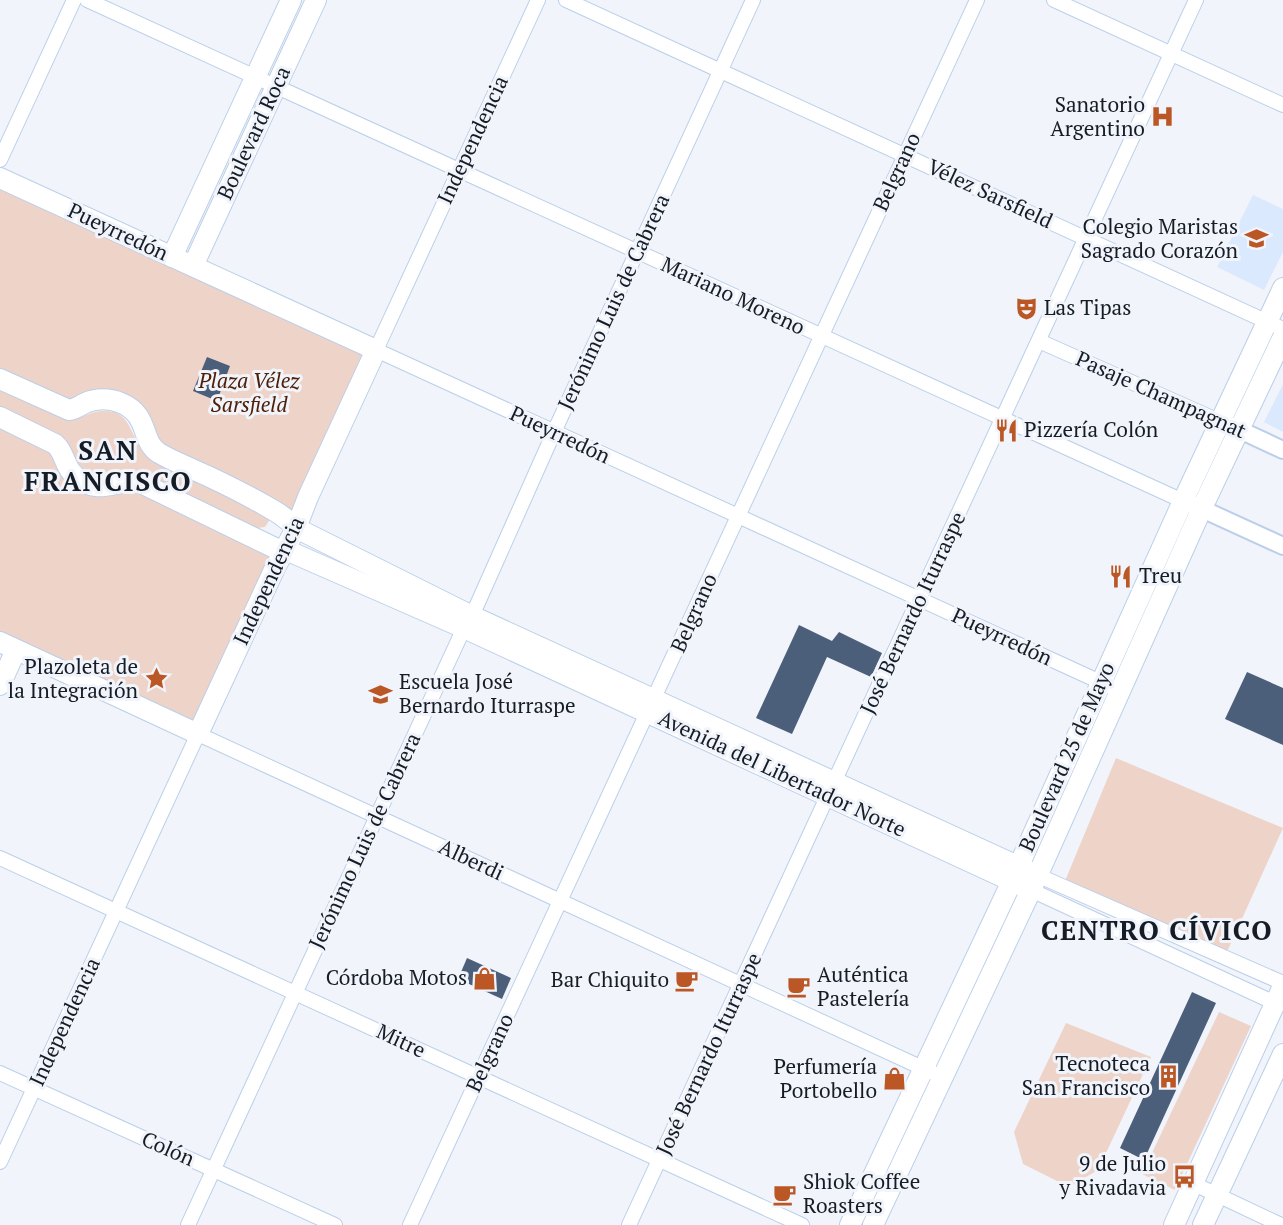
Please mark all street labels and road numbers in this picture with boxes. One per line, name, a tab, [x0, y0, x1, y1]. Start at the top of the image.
street label: Boulevard Roca	[210, 61, 296, 204]
street label: Independencia	[430, 71, 514, 208]
street label: Belgrano	[866, 128, 926, 215]
street label: Vélez Sarsfield	[923, 152, 1058, 234]
street label: Jerónimo Luis de Cabrera	[551, 189, 676, 414]
street label: Pueyrredón	[64, 196, 174, 267]
street label: Mariano Moreno	[657, 250, 810, 341]
street label: Pasaje Champagnat	[1072, 344, 1251, 444]
street label: Pueyrredón	[506, 399, 616, 470]
street label: José Bernardo Iturraspe	[853, 507, 971, 718]
street label: Independencia	[226, 512, 310, 649]
street label: Belgrano	[663, 569, 723, 656]
street label: Pueyrredón	[948, 601, 1058, 672]
street label: Boulevard 25 de Mayo	[1012, 657, 1120, 856]
street label: Avenida del Libertador Norte	[654, 703, 911, 843]
street label: Jerónimo Luis de Cabrera	[302, 728, 427, 953]
street label: Alberdi	[434, 832, 508, 886]
street label: José Bernardo Iturraspe	[649, 948, 767, 1159]
street label: Independencia	[22, 953, 106, 1090]
street label: Belgrano	[459, 1009, 519, 1096]
street label: Mitre	[372, 1017, 430, 1064]
street label: Colón	[138, 1124, 200, 1172]

